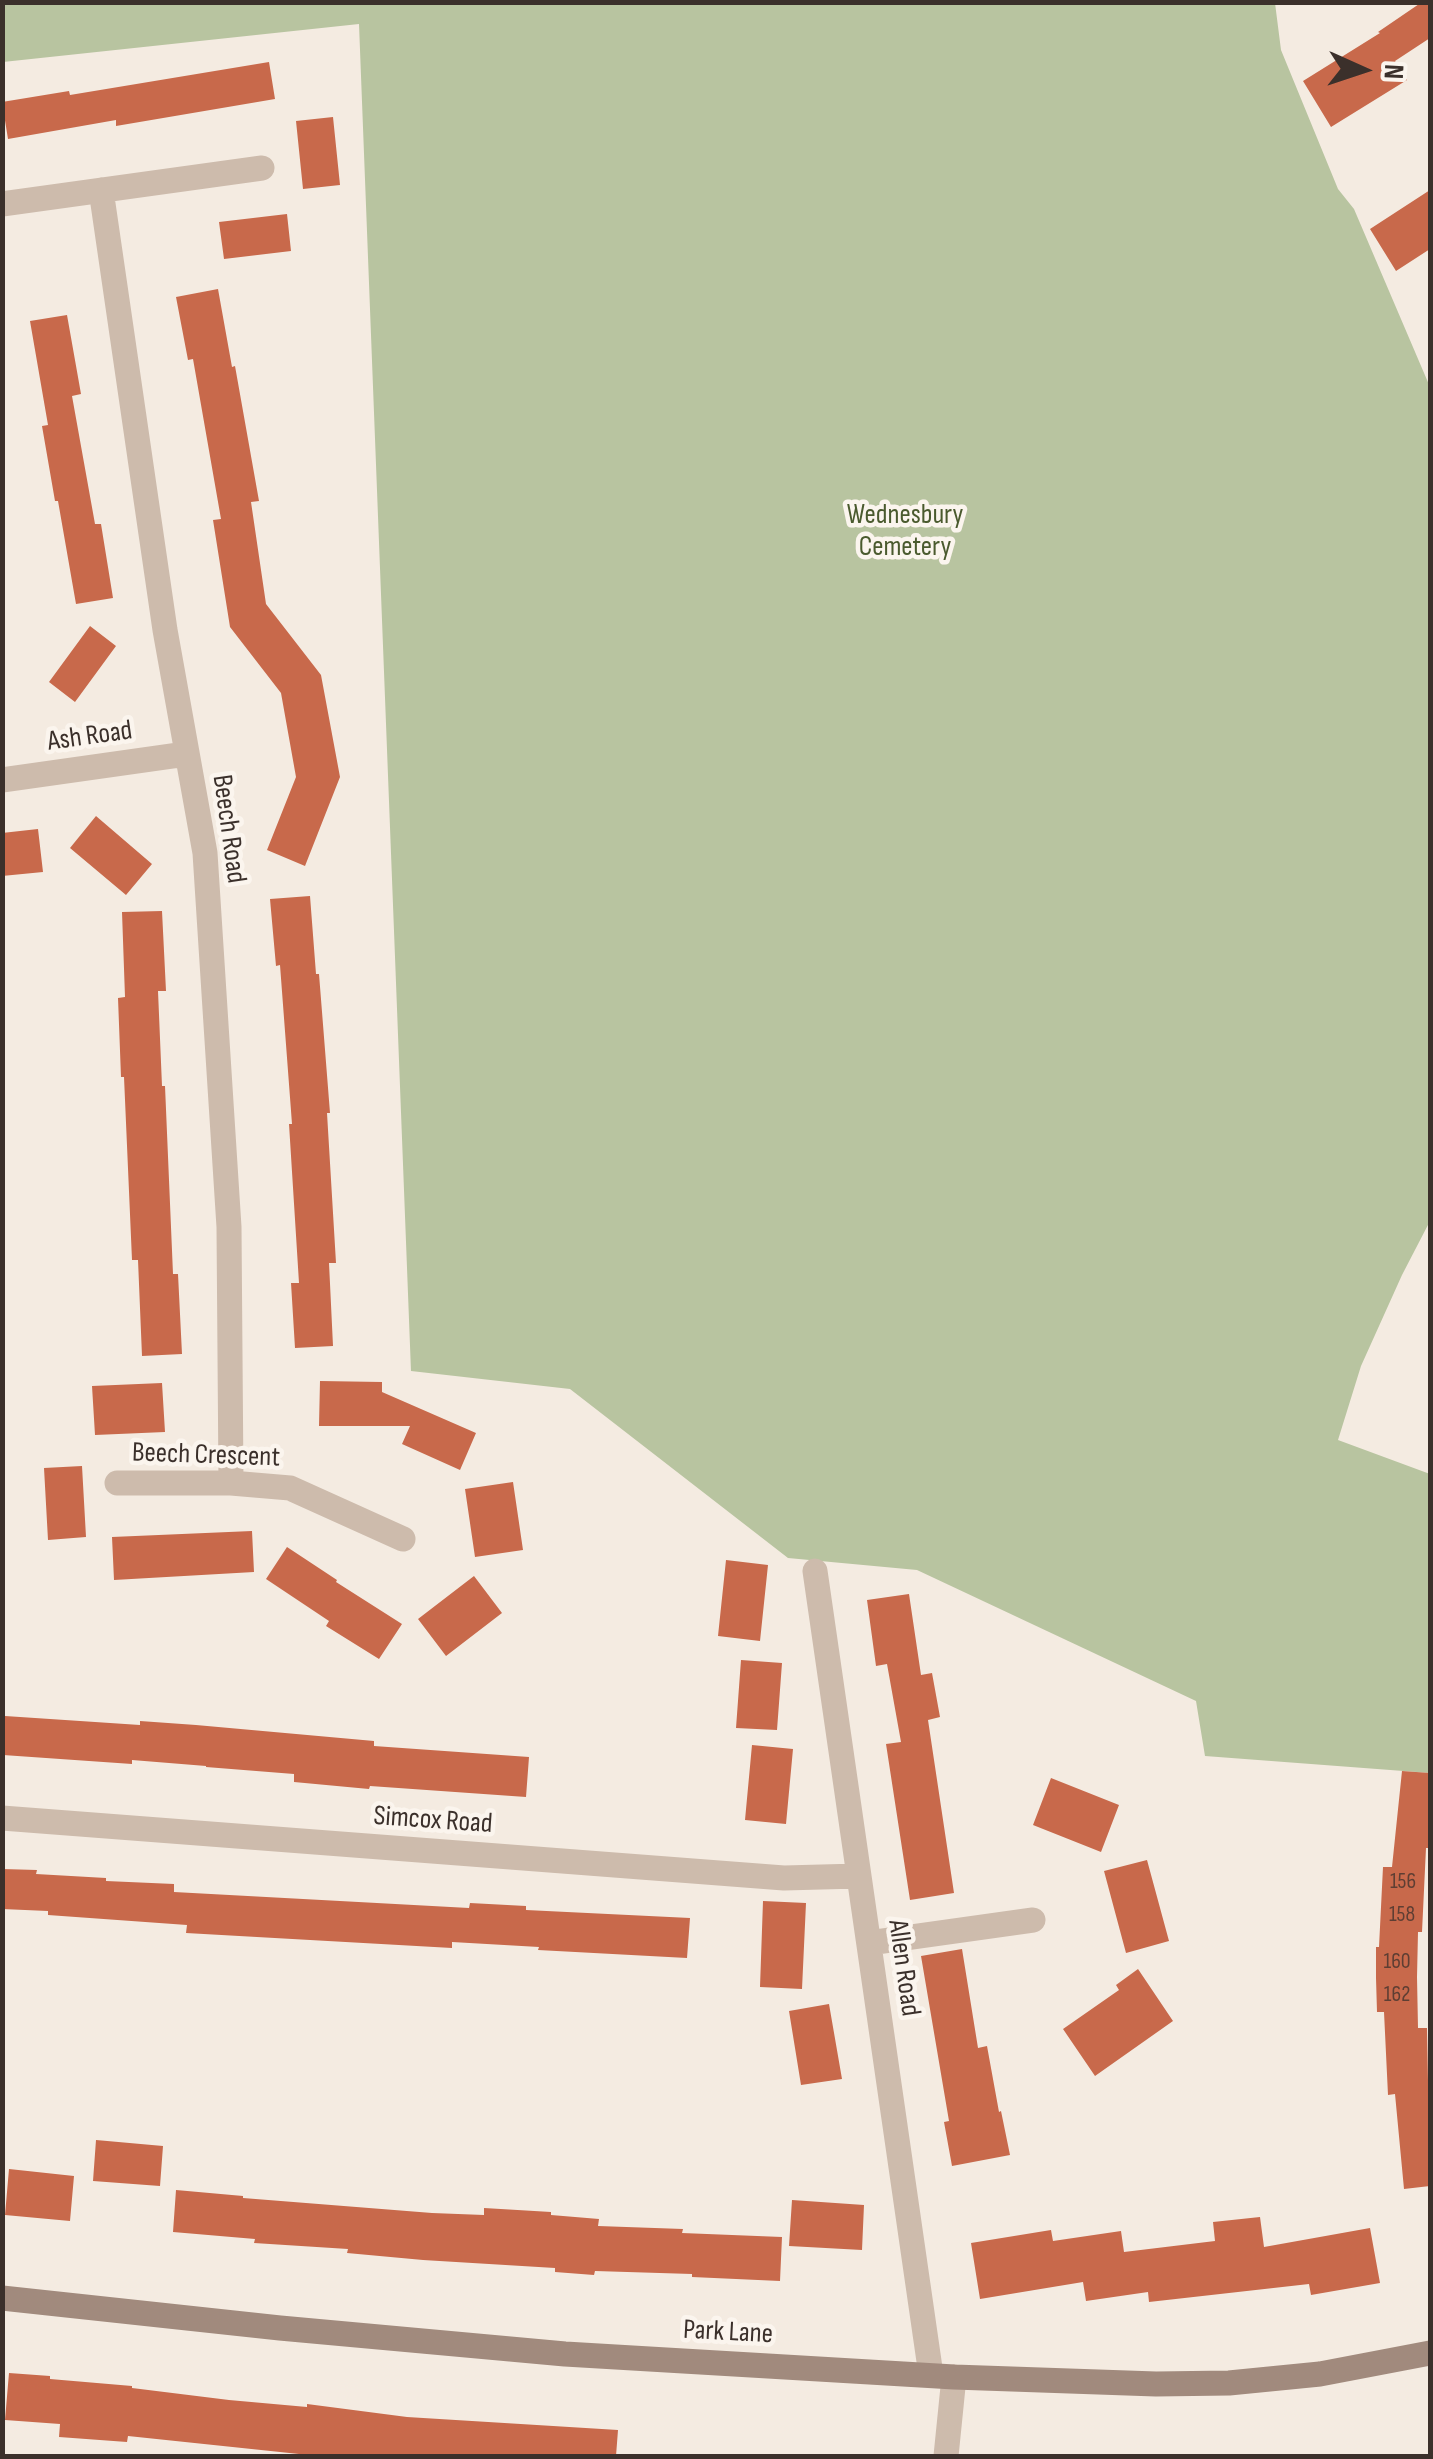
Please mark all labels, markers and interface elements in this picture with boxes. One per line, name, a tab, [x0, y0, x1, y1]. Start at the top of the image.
north arrow	[1313, 20, 1413, 120]
text: N	[1377, 63, 1410, 80]
park label: Wednesbury Cemetery	[847, 499, 963, 565]
street label: Ash Road	[45, 714, 135, 760]
street label: Beech Road	[204, 773, 252, 885]
street label: Beech Crescent	[131, 1437, 281, 1475]
street label: Simcox Road	[372, 1800, 494, 1842]
house number: 156	[1390, 1869, 1416, 1895]
house number: 158	[1389, 1902, 1415, 1928]
street label: Allen Road	[880, 1918, 926, 2018]
house number: 160	[1383, 1949, 1411, 1975]
house number: 162	[1384, 1982, 1410, 2008]
street label: Park Lane	[682, 2314, 774, 2352]

